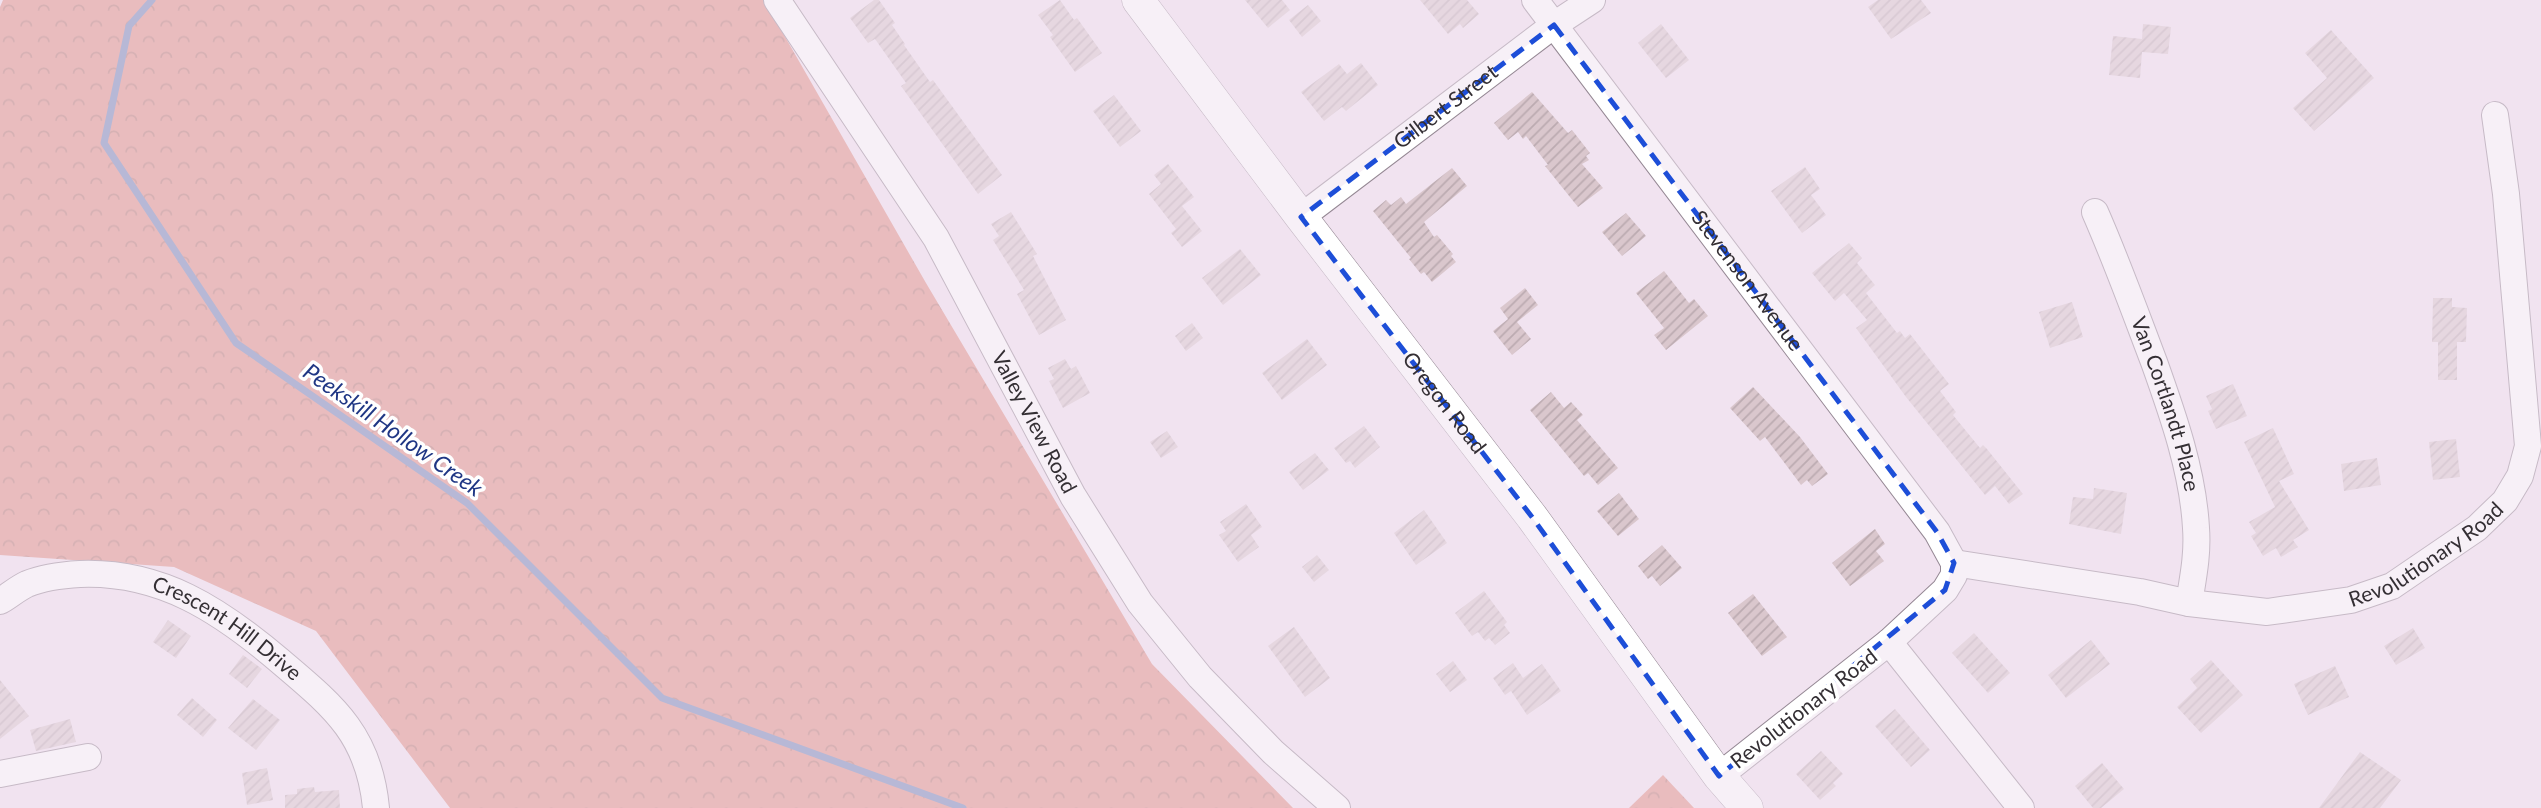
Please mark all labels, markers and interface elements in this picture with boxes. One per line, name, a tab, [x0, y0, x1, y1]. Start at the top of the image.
street label: Gilbert Street	[1388, 58, 1502, 153]
street label: Stevenson Avenue	[1687, 205, 1810, 355]
street label: Van Cortlandt Place	[2127, 313, 2206, 493]
street label: Valley View Road	[987, 346, 1083, 497]
street label: Oregon Road	[1398, 346, 1492, 458]
water label: Peekskill Hollow Creek	[298, 357, 490, 502]
street label: Revolutionary Road	[2345, 496, 2507, 611]
street label: Crescent Hill Drive	[150, 570, 307, 685]
street label: Revolutionary Road	[1725, 643, 1881, 773]

